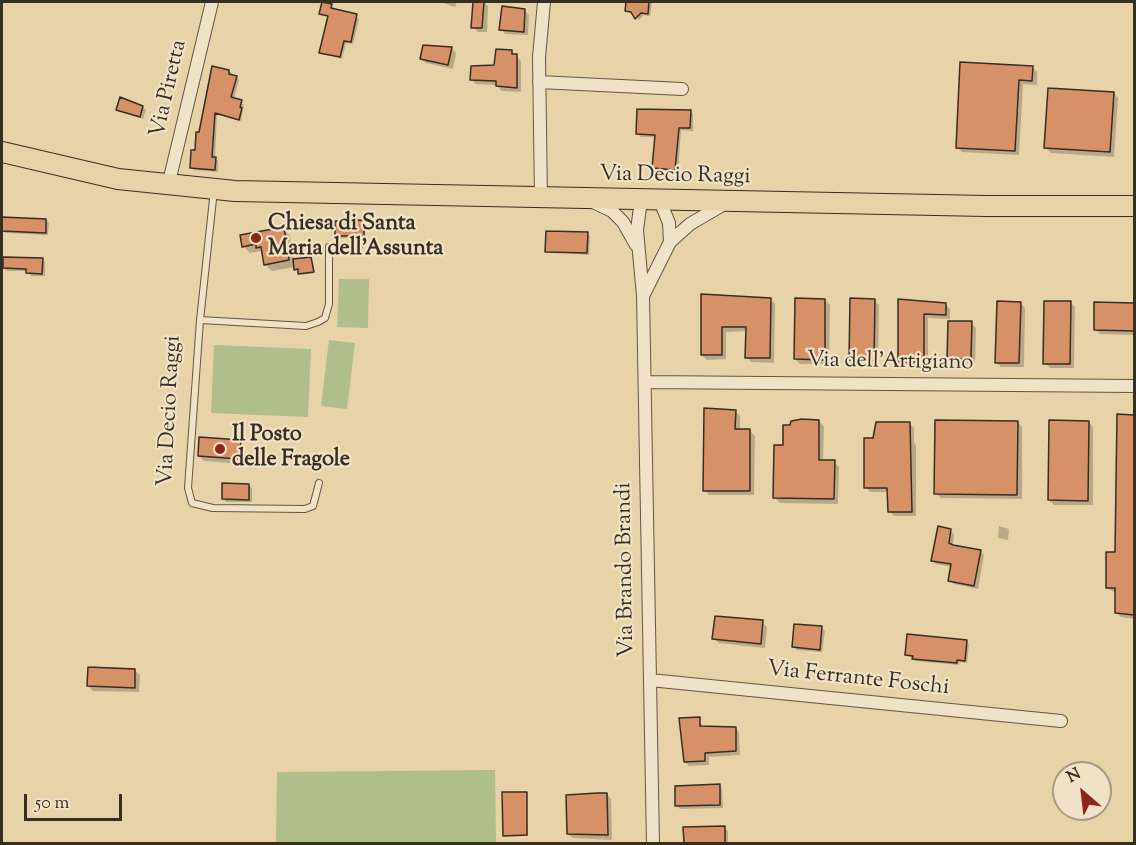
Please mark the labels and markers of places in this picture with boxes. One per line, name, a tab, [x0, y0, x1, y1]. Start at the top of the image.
place label: Chiesa di Santa Maria dell'Assunta	[268, 212, 443, 264]
marker: Chiesa di Santa Maria dell'Assunta	[249, 231, 263, 245]
place label: Il Posto delle Fragole	[232, 423, 350, 475]
marker: Il Posto delle Fragole	[213, 442, 227, 456]

